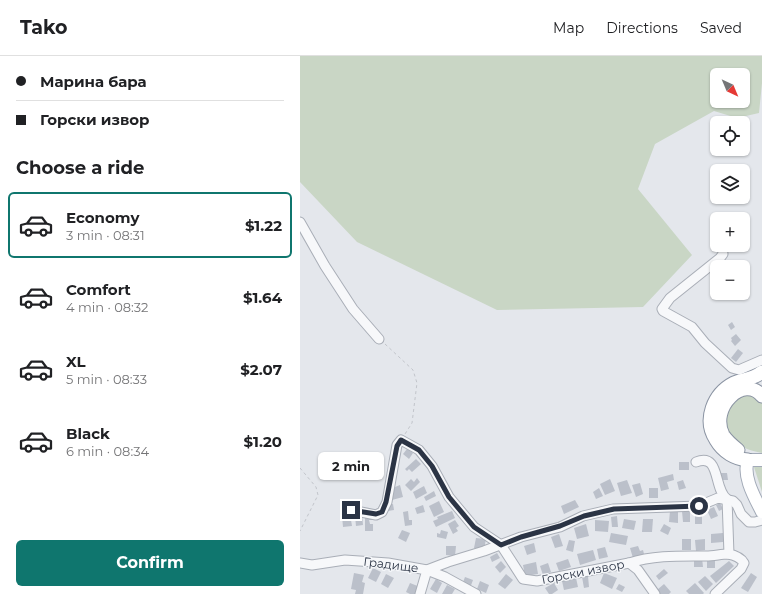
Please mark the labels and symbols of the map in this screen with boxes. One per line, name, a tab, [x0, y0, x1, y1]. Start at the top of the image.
north arrow	[710, 68, 750, 108]
callout: 2 min	[318, 452, 384, 480]
route start	[690, 497, 708, 515]
route end	[342, 501, 360, 519]
street label: Градище	[363, 554, 419, 575]
street label: Горски извор	[540, 556, 626, 587]

